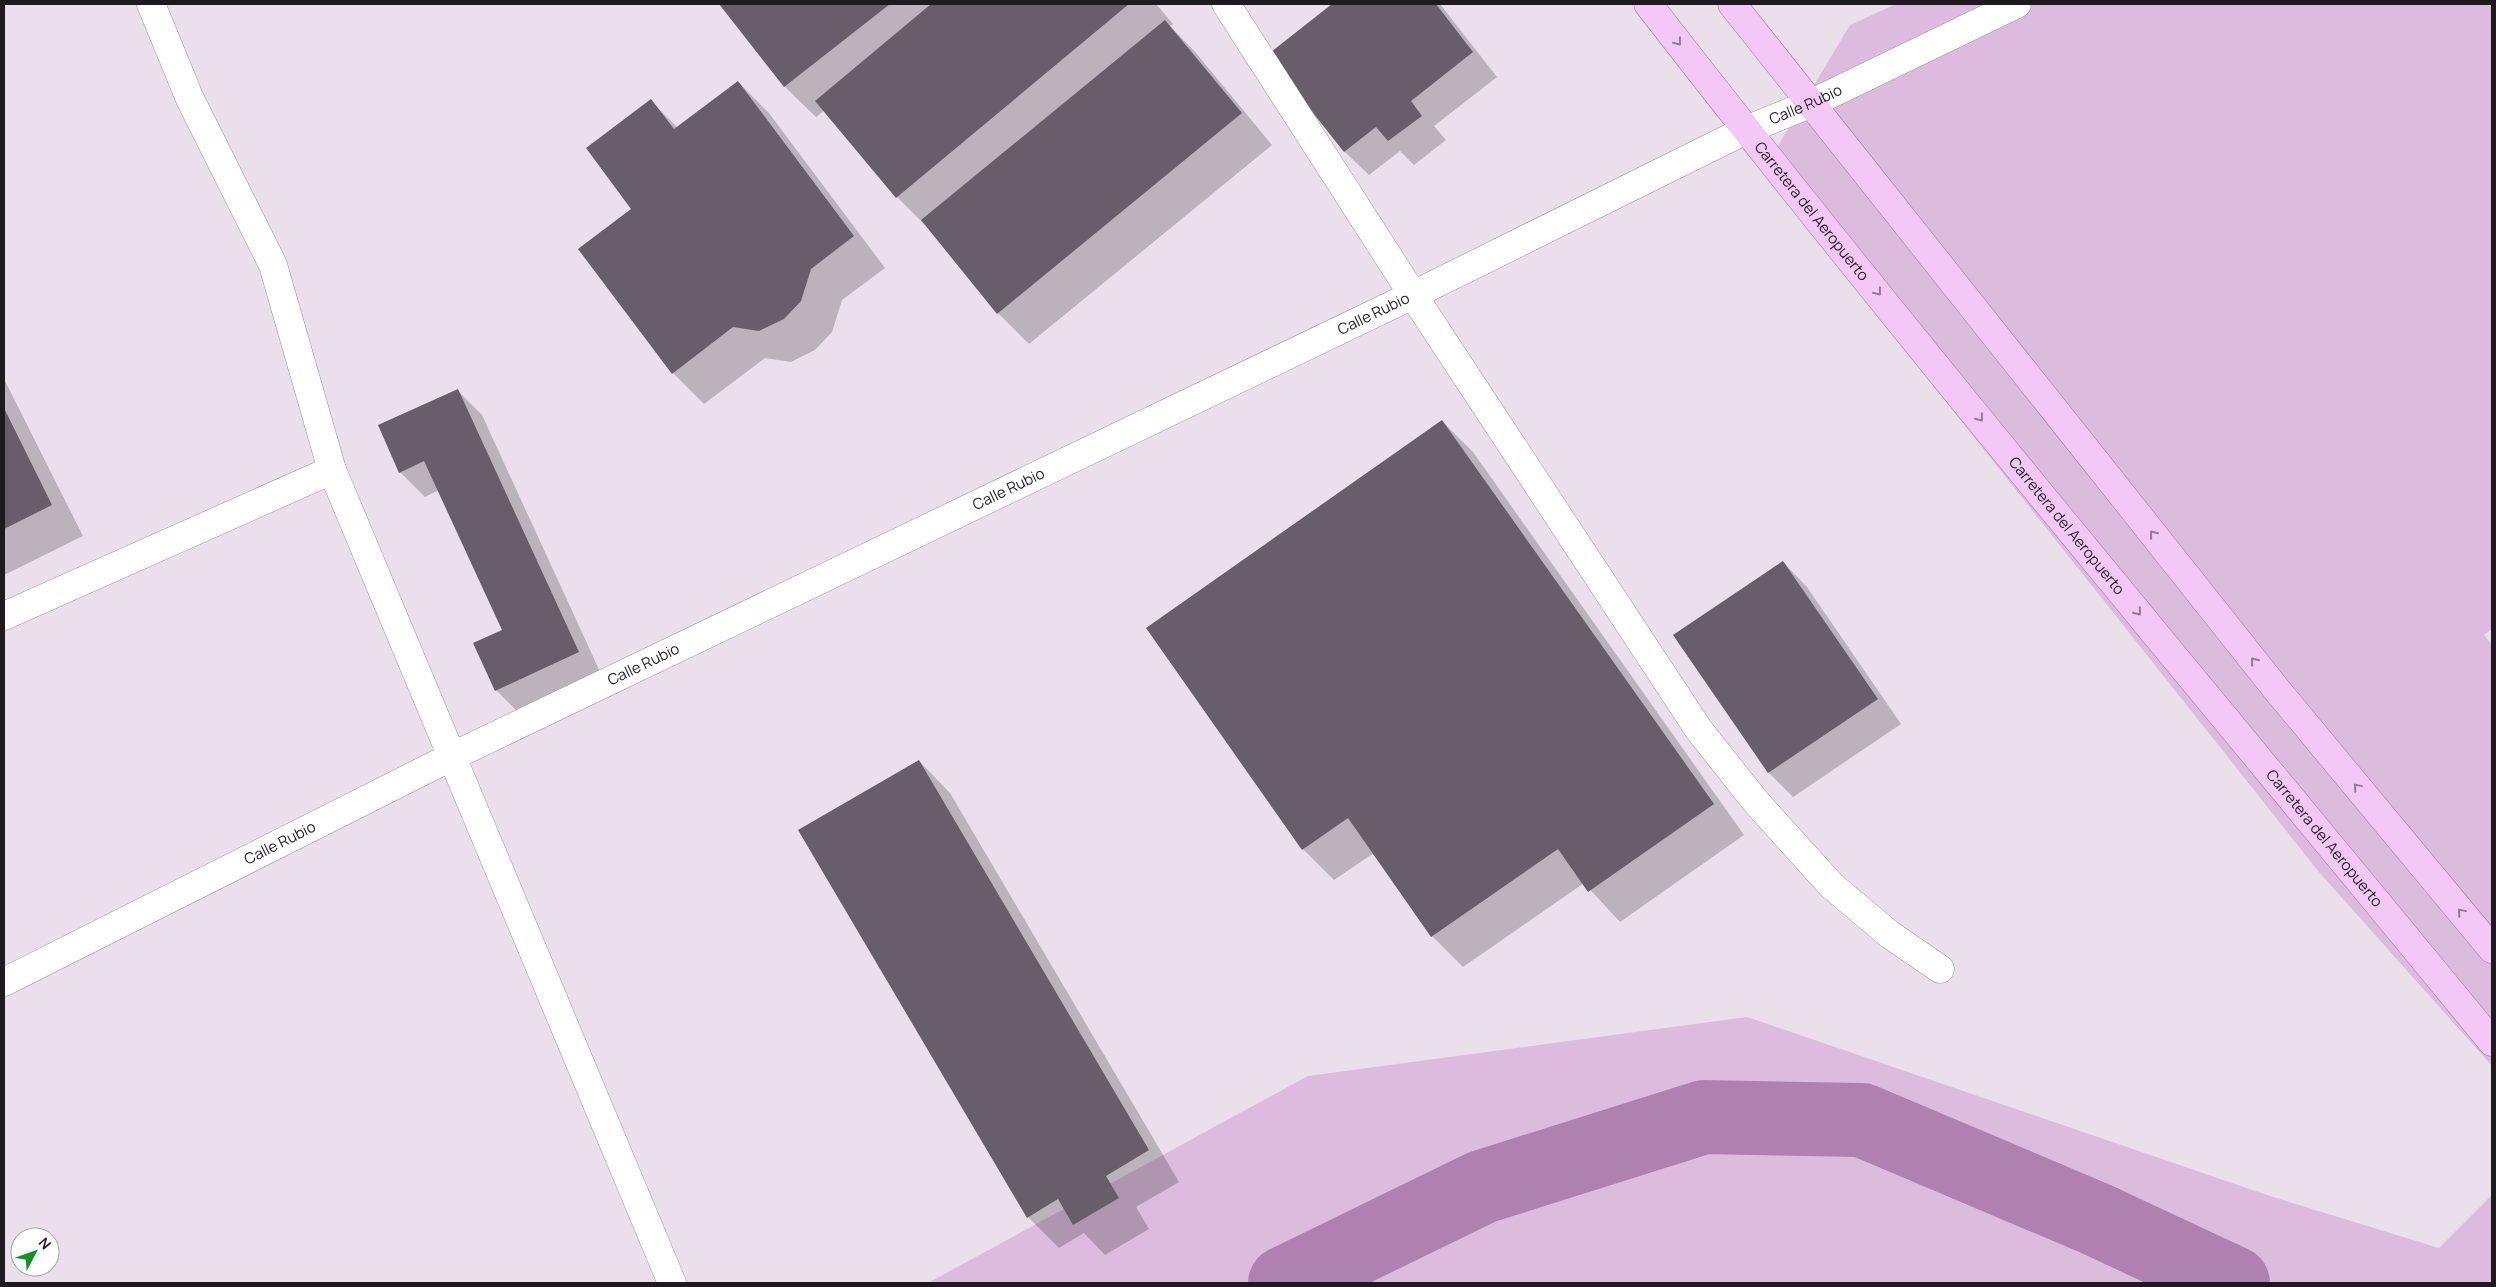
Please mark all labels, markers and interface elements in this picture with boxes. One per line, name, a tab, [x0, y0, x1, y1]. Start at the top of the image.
one-way arrow	[1672, 36, 1680, 45]
street label: Calle Rubio	[1766, 79, 1845, 129]
street label: Carretera del Aeropuerto	[1750, 137, 1874, 285]
one-way arrow	[1872, 286, 1880, 295]
street label: Calle Rubio	[1334, 287, 1413, 340]
one-way arrow	[1975, 412, 1983, 421]
street label: Carretera del Aeropuerto	[2004, 452, 2130, 599]
street label: Calle Rubio	[969, 462, 1048, 515]
one-way arrow	[2150, 530, 2159, 539]
one-way arrow	[2133, 606, 2141, 615]
street label: Calle Rubio	[604, 638, 683, 690]
one-way arrow	[2252, 658, 2260, 667]
street label: Carretera del Aeropuerto	[2261, 765, 2388, 911]
one-way arrow	[2354, 783, 2363, 792]
street label: Calle Rubio	[240, 816, 319, 869]
one-way arrow	[2458, 908, 2467, 917]
north arrow	[10, 1227, 60, 1277]
text: N	[35, 1233, 56, 1253]

